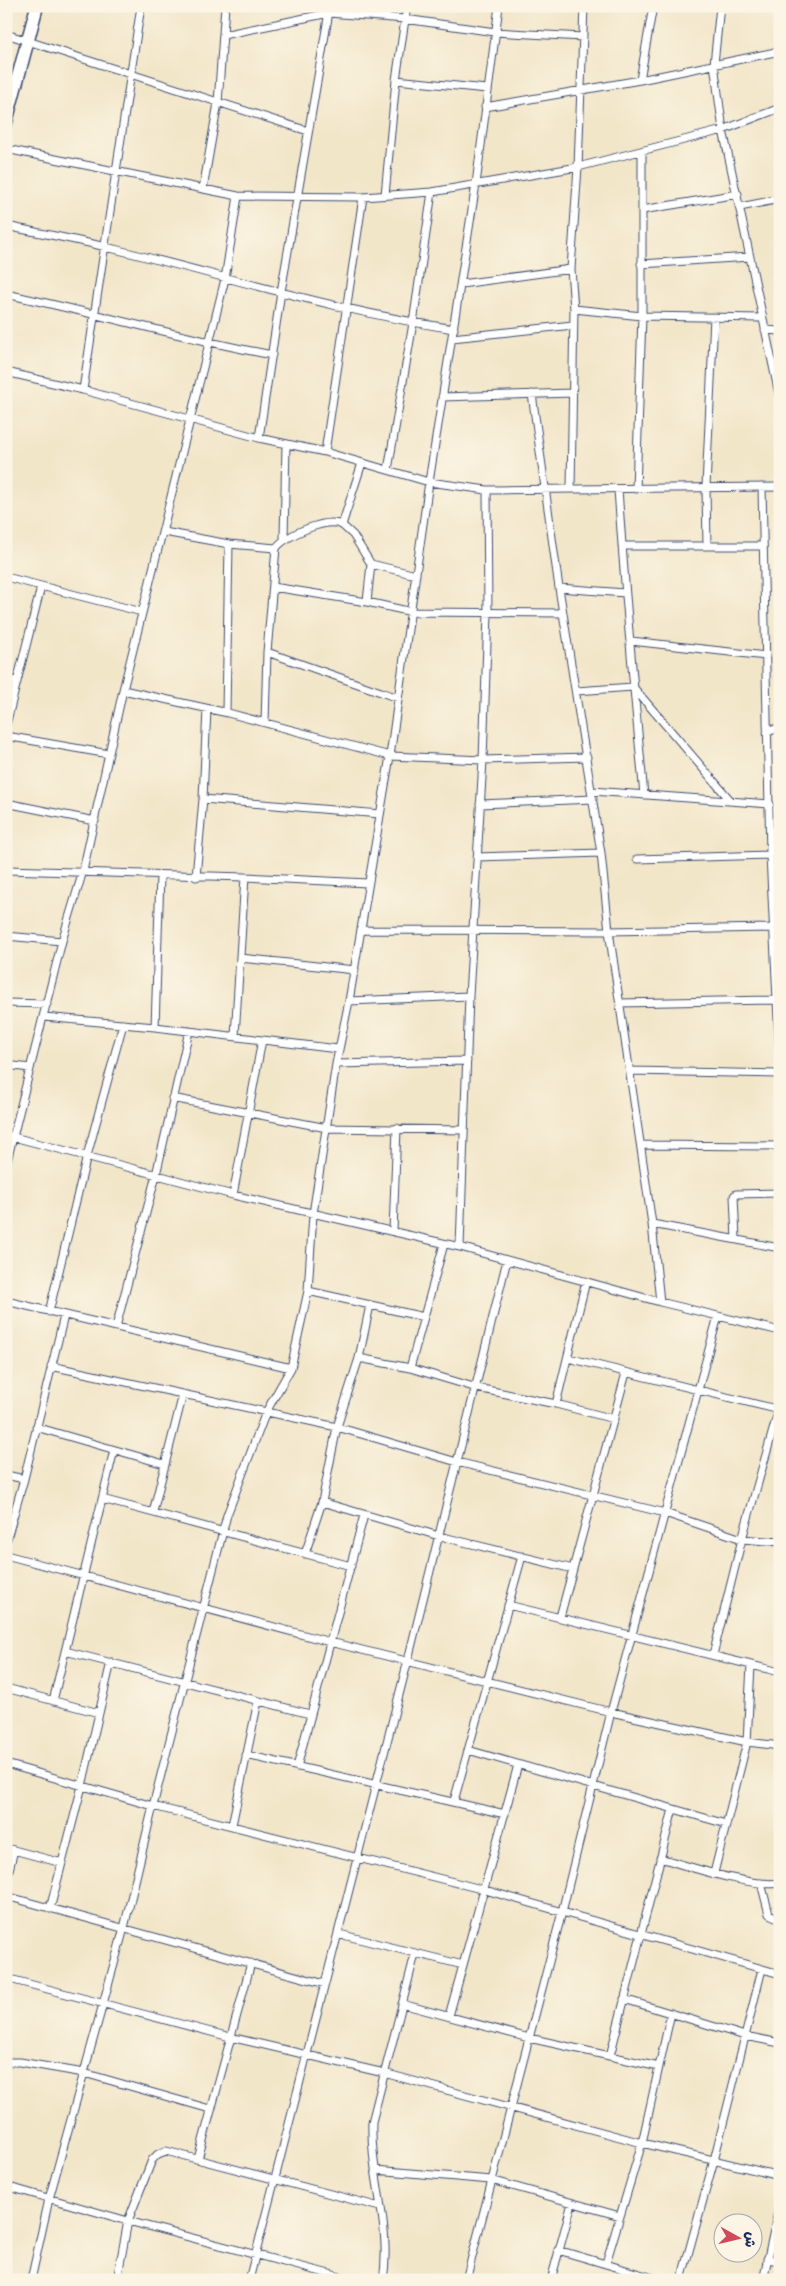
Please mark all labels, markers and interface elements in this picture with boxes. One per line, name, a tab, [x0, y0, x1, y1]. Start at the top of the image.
north arrow	[714, 2214, 764, 2264]
text: ش	[741, 2231, 762, 2249]

